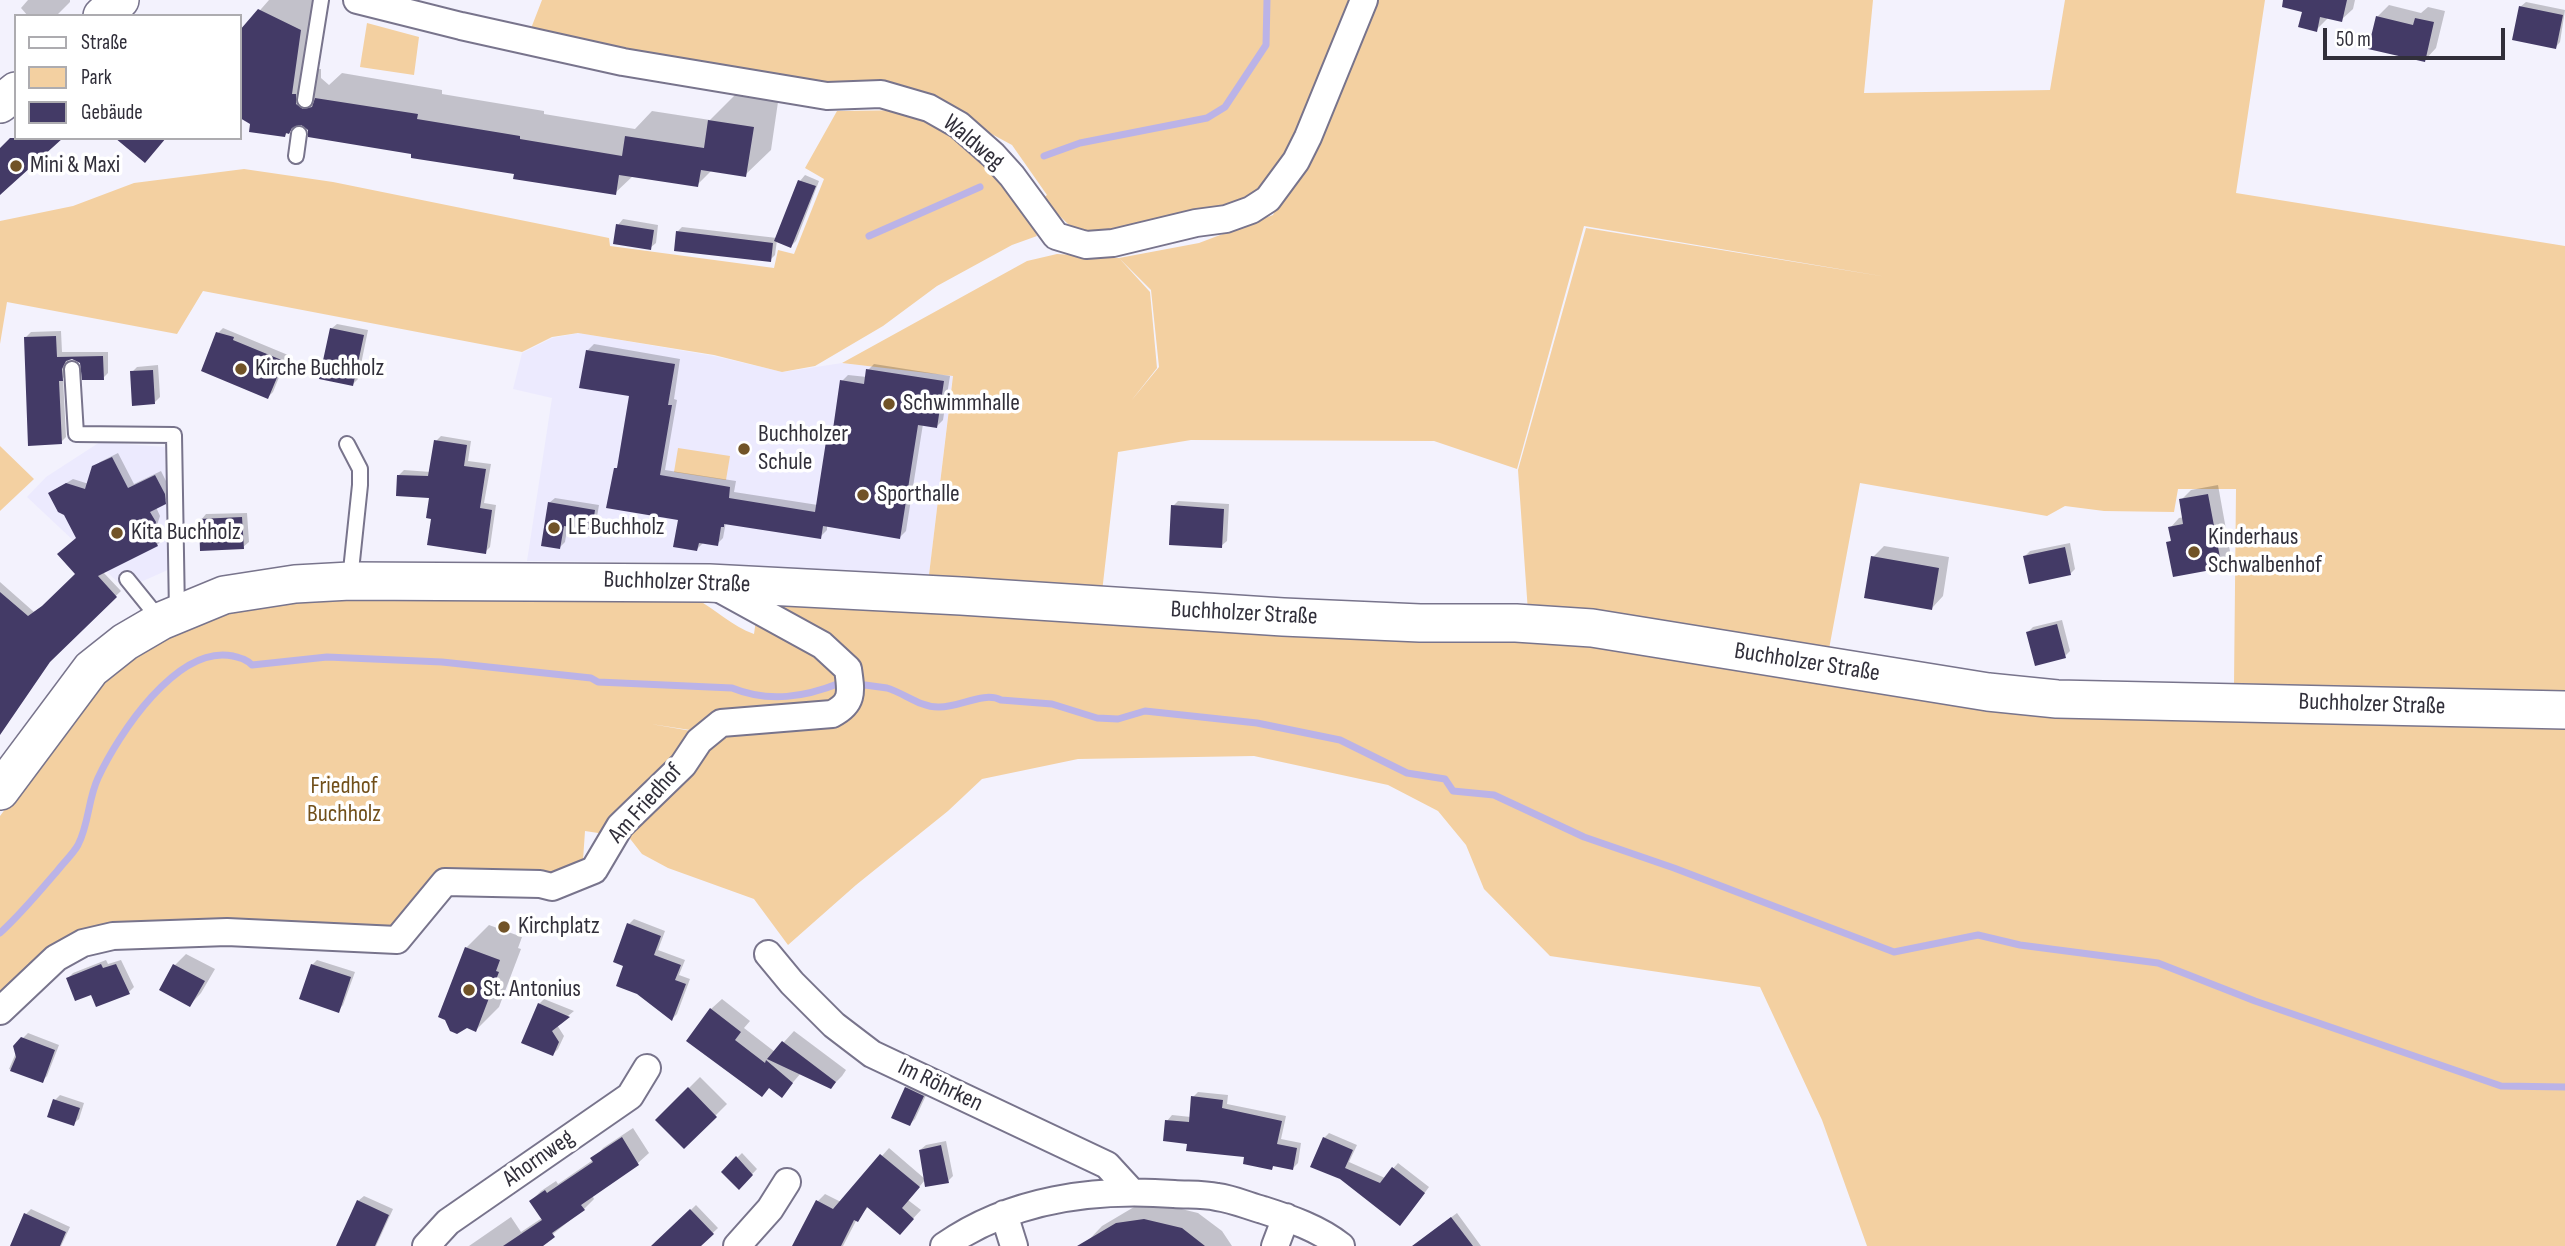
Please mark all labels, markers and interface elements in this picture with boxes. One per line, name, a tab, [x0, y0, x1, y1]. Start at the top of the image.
legend	[14, 14, 242, 140]
scale bar	[2327, 14, 2509, 58]
text: 50 m	[2336, 27, 2371, 52]
text: Straße	[81, 30, 127, 55]
text: Park	[81, 65, 112, 90]
text: Gebäude	[81, 100, 143, 125]
street label: Waldweg	[936, 109, 1010, 177]
place label: Mini & Maxi	[30, 152, 120, 180]
marker: Mini & Maxi	[8, 158, 24, 174]
place label: Kirche Buchholz	[255, 355, 384, 383]
marker: Kirche Buchholz	[233, 361, 249, 377]
place label: Schwimmhalle	[903, 390, 1020, 418]
marker: Schwimmhalle	[881, 396, 897, 412]
place label: Buchholzer Schule	[758, 421, 848, 477]
marker: Buchholzer Schule	[736, 441, 752, 457]
place label: Sporthalle	[877, 481, 960, 509]
marker: Sporthalle	[855, 487, 871, 503]
place label: LE Buchholz	[568, 514, 664, 542]
place label: Kita Buchholz	[131, 519, 241, 547]
marker: LE Buchholz	[546, 520, 562, 536]
place label: Kinderhaus Schwalbenhof	[2208, 524, 2322, 580]
marker: Kita Buchholz	[109, 525, 125, 541]
marker: Kinderhaus Schwalbenhof	[2186, 544, 2202, 560]
street label: Buchholzer Straße	[603, 566, 751, 600]
street label: Buchholzer Straße	[1170, 596, 1318, 632]
street label: Buchholzer Straße	[1732, 637, 1882, 689]
street label: Buchholzer Straße	[2298, 688, 2446, 722]
street label: Am Friedhof	[603, 758, 689, 850]
park label: Friedhof Buchholz	[307, 773, 381, 829]
place label: Kirchplatz	[518, 913, 600, 941]
marker: Kirchplatz	[496, 919, 512, 935]
place label: St. Antonius	[483, 976, 581, 1004]
marker: St. Antonius	[461, 982, 477, 998]
street label: Im Röhrken	[893, 1053, 987, 1119]
street label: Ahornweg	[498, 1124, 580, 1194]

